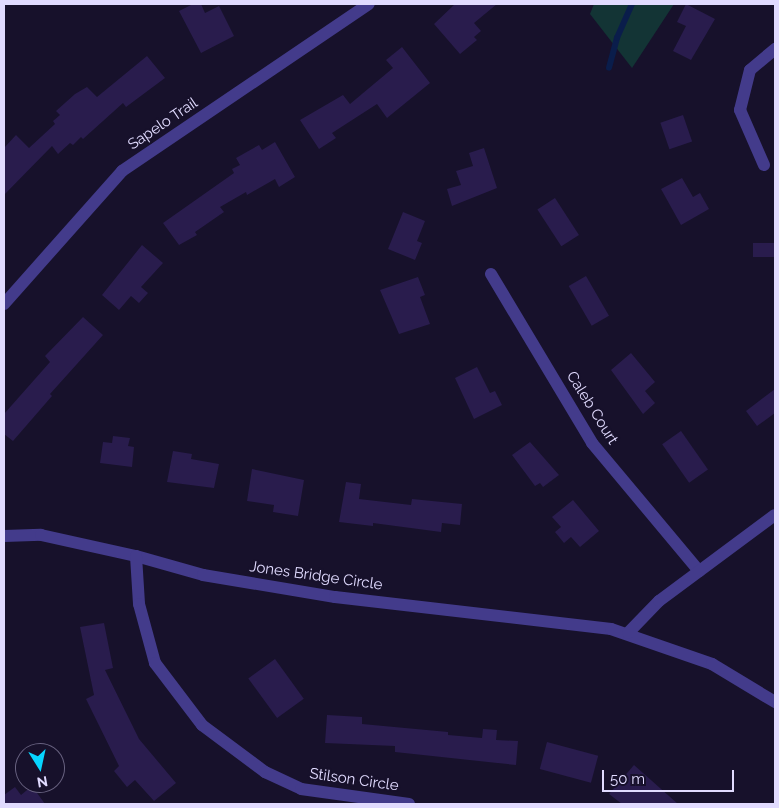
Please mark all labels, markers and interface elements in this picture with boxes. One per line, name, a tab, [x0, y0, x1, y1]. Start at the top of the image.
street label: Sapelo Trail	[125, 94, 201, 154]
street label: Caleb Court	[562, 368, 622, 448]
street label: Jones Bridge Circle	[248, 558, 384, 594]
north arrow	[15, 743, 65, 793]
scale bar	[604, 760, 736, 792]
street label: Stilson Circle	[308, 765, 400, 795]
text: 50 m	[610, 770, 645, 788]
text: N	[36, 773, 49, 791]

